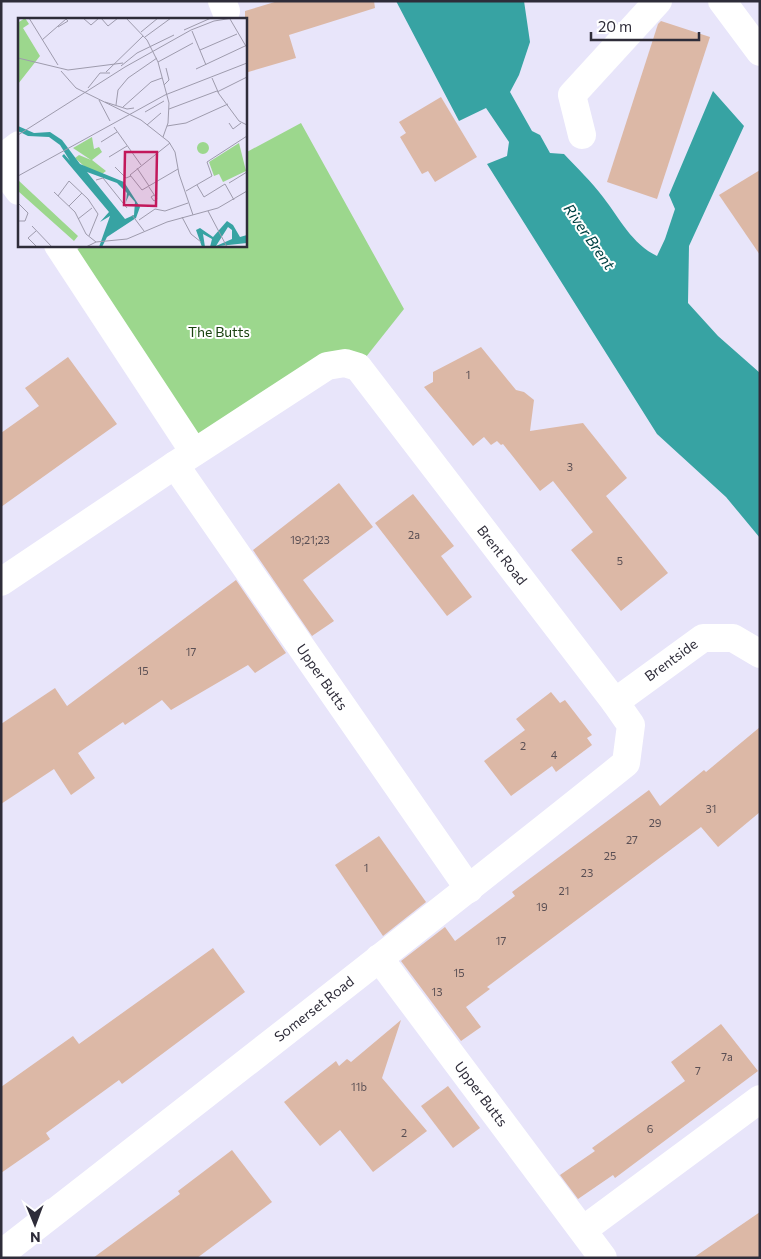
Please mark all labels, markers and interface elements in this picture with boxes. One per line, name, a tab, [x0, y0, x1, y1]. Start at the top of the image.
scale bar	[591, 10, 698, 42]
text: 20 m	[598, 17, 632, 35]
inset map	[18, 18, 246, 246]
water label: River Brent	[561, 200, 620, 274]
park label: The Butts	[188, 323, 250, 340]
house number: 1	[466, 368, 470, 381]
house number: 3	[567, 460, 573, 473]
street label: Brent Road	[474, 522, 531, 588]
house number: 2a	[408, 528, 420, 541]
house number: 19;21;23	[290, 533, 330, 547]
house number: 5	[617, 554, 623, 567]
street label: Brentside	[641, 635, 700, 684]
street label: Upper Butts	[293, 640, 351, 713]
house number: 17	[186, 645, 196, 658]
house number: 15	[137, 664, 149, 677]
house number: 2	[520, 739, 526, 752]
house number: 4	[551, 748, 558, 761]
house number: 31	[706, 802, 716, 815]
house number: 29	[649, 816, 662, 829]
house number: 27	[626, 833, 638, 846]
house number: 25	[604, 849, 616, 862]
house number: 1	[364, 861, 368, 874]
house number: 23	[581, 866, 593, 879]
house number: 21	[559, 884, 569, 897]
house number: 19	[536, 900, 548, 913]
house number: 17	[496, 934, 506, 947]
house number: 15	[453, 966, 465, 979]
street label: Somerset Road	[271, 972, 357, 1045]
house number: 13	[432, 985, 442, 998]
house number: 7a	[721, 1050, 733, 1063]
street label: Upper Butts	[451, 1058, 511, 1130]
house number: 7	[695, 1064, 701, 1077]
house number: 11b	[351, 1080, 367, 1093]
house number: 6	[647, 1122, 654, 1135]
house number: 2	[401, 1126, 407, 1139]
north arrow	[10, 1199, 60, 1249]
text: N	[30, 1229, 41, 1246]

